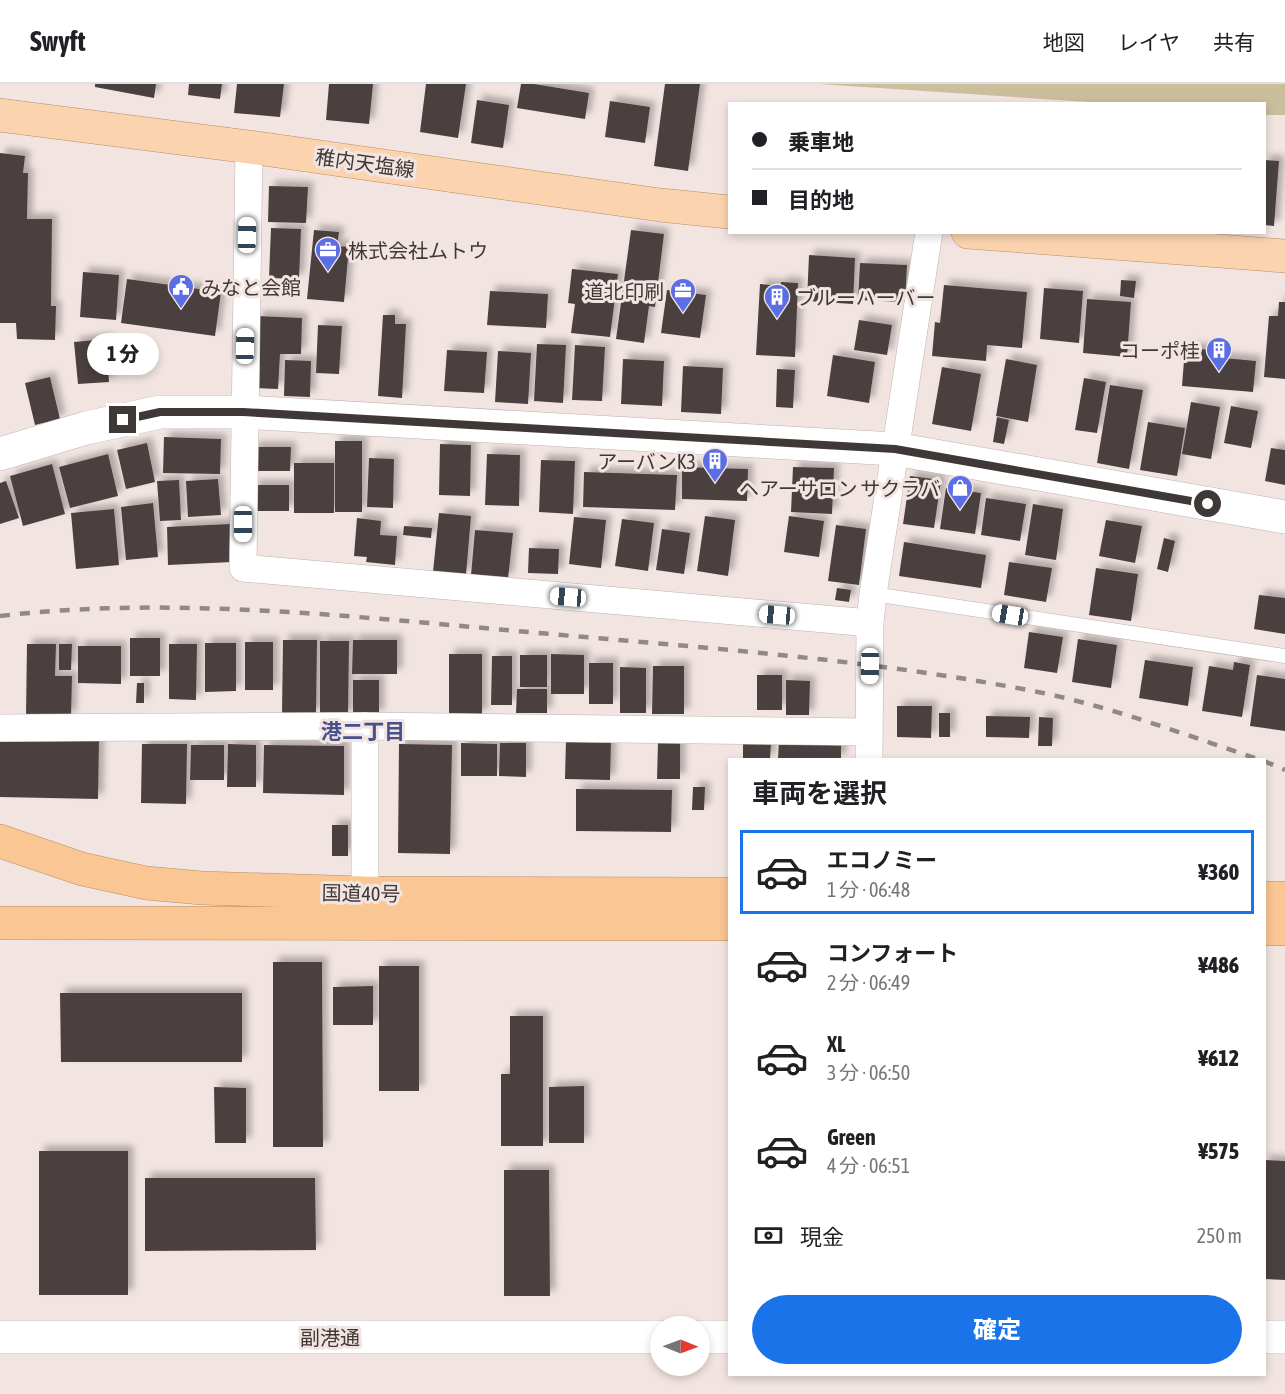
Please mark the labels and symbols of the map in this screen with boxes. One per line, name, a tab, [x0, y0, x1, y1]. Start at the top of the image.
street label: 稚内天塩線	[314, 145, 416, 181]
car	[238, 217, 256, 253]
office icon: 株式会社ムトウ	[313, 235, 343, 273]
place label: 株式会社ムトウ	[348, 239, 488, 262]
public building icon: みなと会館	[166, 272, 196, 310]
place label: みなと会館	[201, 276, 301, 299]
office icon: 道北印刷	[668, 276, 698, 314]
place label: 道北印刷	[584, 280, 664, 303]
building icon: ブルーハーバー	[762, 282, 792, 320]
place label: ブルーハーバー	[796, 286, 935, 309]
car	[236, 328, 254, 364]
callout: 1 分	[87, 333, 159, 375]
building icon: コーポ桂	[1204, 335, 1234, 373]
place label: コーポ桂	[1120, 339, 1200, 362]
route end	[109, 406, 136, 433]
building icon: アーバンK3	[700, 446, 730, 484]
place label: アーバンK3	[597, 450, 696, 473]
shop icon: ヘアーサロン サクラバ	[945, 473, 975, 511]
place label: ヘアーサロン サクラバ	[739, 477, 940, 500]
route start	[1194, 490, 1221, 517]
car	[234, 506, 252, 542]
car	[549, 586, 587, 608]
car	[991, 603, 1029, 627]
car	[758, 604, 796, 626]
car	[861, 648, 879, 684]
district label: 港二丁目	[321, 719, 405, 743]
street label: 国道40号	[321, 881, 401, 905]
north arrow	[650, 1316, 710, 1376]
street label: 副港通	[300, 1326, 360, 1349]

